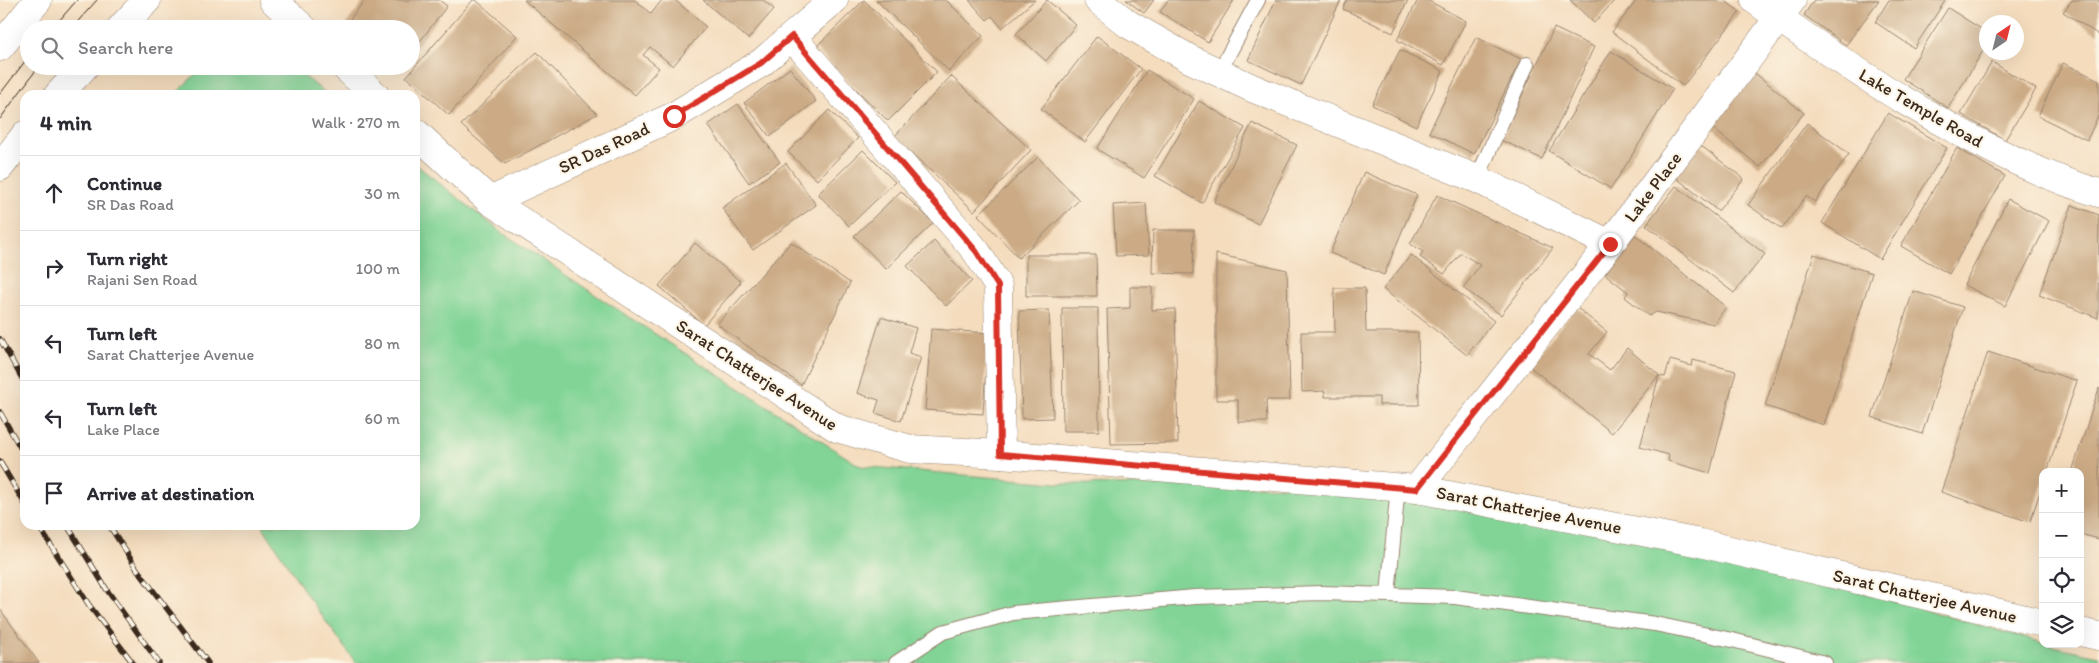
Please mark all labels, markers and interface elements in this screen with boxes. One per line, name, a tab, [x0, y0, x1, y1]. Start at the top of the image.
north arrow	[1979, 15, 2024, 60]
search box	[20, 20, 420, 75]
icon: search	[38, 34, 66, 62]
text: Search here	[78, 36, 173, 59]
street label: Lake Temple Road	[1855, 64, 1987, 153]
route start	[663, 105, 686, 128]
text: 4 min	[40, 110, 92, 135]
text: Walk · 270 m	[312, 113, 400, 132]
street label: SR Das Road	[555, 117, 653, 179]
street label: Lake Place	[1620, 148, 1686, 226]
text: Continue	[87, 172, 162, 195]
icon: ahead	[40, 179, 68, 207]
text: 30 m	[364, 184, 400, 203]
text: SR Das Road	[87, 195, 174, 214]
route end	[1599, 233, 1622, 256]
text: Turn right	[87, 247, 168, 270]
icon: right	[40, 254, 68, 282]
text: 100 m	[356, 259, 400, 278]
text: Rajani Sen Road	[87, 270, 198, 289]
street label: Sarat Chatterjee Avenue	[672, 315, 842, 435]
text: Turn left	[87, 322, 157, 345]
icon: left	[40, 329, 68, 357]
text: 80 m	[364, 334, 400, 353]
text: Sarat Chatterjee Avenue	[87, 345, 254, 364]
text: Turn left	[87, 397, 157, 420]
icon: left	[40, 404, 68, 432]
text: 60 m	[365, 409, 400, 428]
text: Lake Place	[87, 420, 160, 439]
map controls	[2039, 468, 2084, 648]
button: +	[2039, 468, 2084, 513]
icon: arrive	[40, 479, 68, 507]
street label: Sarat Chatterjee Avenue	[1435, 481, 1623, 539]
text: Arrive at destination	[87, 482, 254, 505]
button: −	[2039, 513, 2084, 558]
button: locate	[2039, 558, 2084, 603]
street label: Sarat Chatterjee Avenue	[1831, 564, 2019, 628]
button: layers	[2039, 603, 2084, 648]

